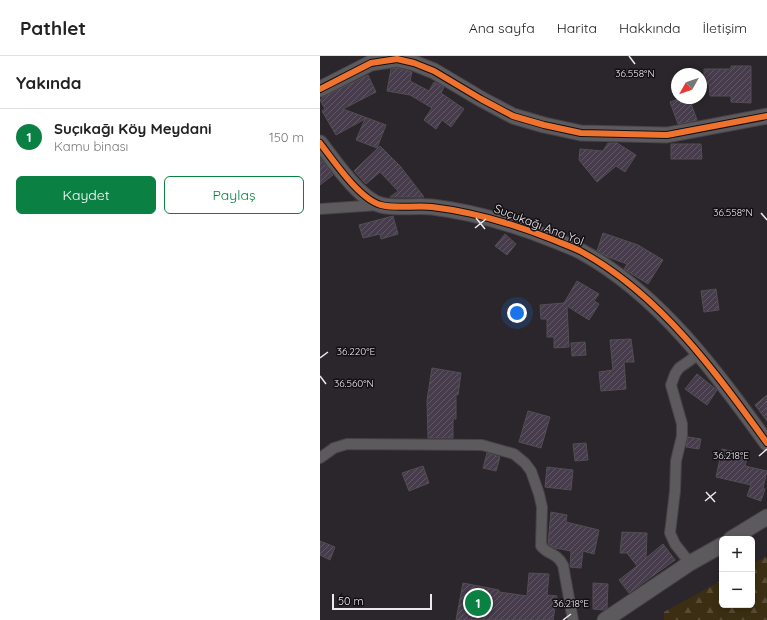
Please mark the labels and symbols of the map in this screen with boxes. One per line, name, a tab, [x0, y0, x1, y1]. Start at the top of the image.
text: 36.558°N	[615, 67, 655, 80]
north arrow	[671, 68, 707, 104]
street label: Suçukağı Ana Yol	[492, 200, 586, 249]
text: 36.558°N	[713, 206, 753, 219]
your location	[507, 303, 527, 323]
text: 36.220°E	[337, 345, 376, 358]
text: 36.560°N	[334, 377, 374, 390]
text: 36.218°E	[713, 449, 749, 462]
pin: 1	[465, 588, 491, 618]
scale bar	[332, 592, 432, 611]
text: 36.218°E	[553, 597, 589, 610]

